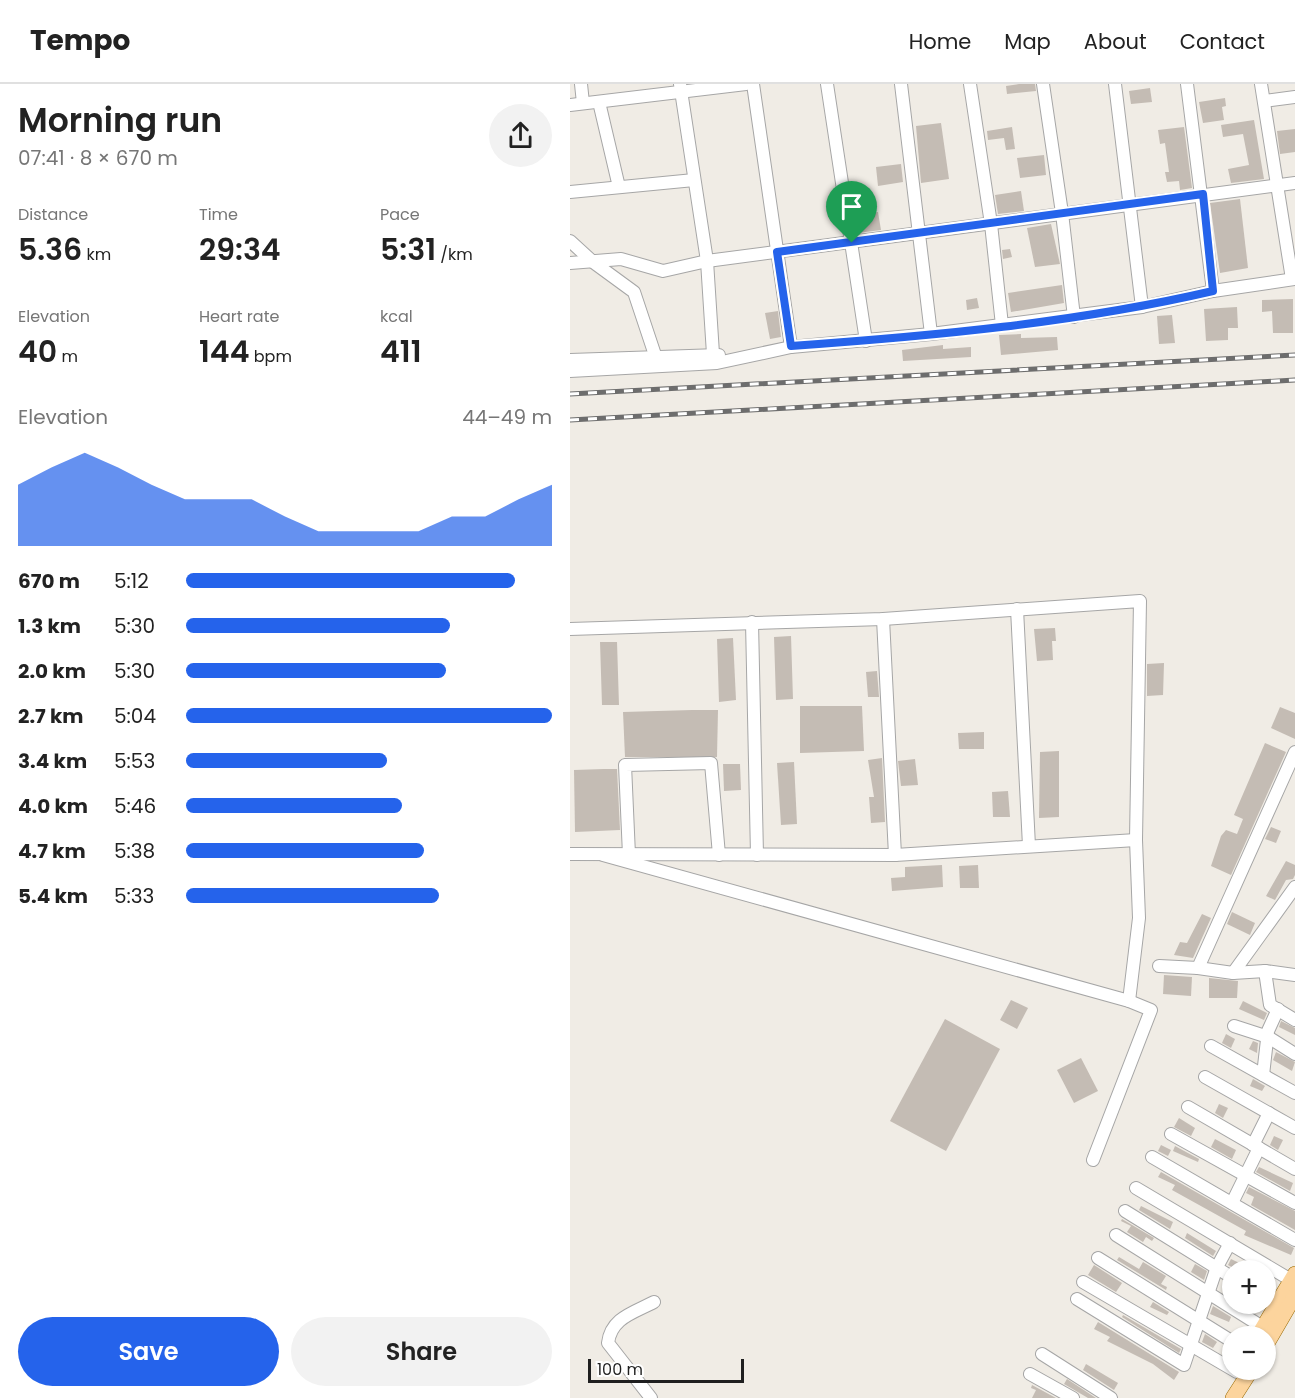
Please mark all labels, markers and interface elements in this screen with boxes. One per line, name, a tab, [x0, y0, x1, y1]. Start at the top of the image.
text: Tempo	[30, 21, 130, 60]
text: Home	[909, 27, 971, 56]
text: Map	[1004, 27, 1051, 56]
text: About	[1084, 27, 1147, 56]
text: Contact	[1180, 27, 1265, 56]
text: Morning run	[18, 97, 222, 144]
button: share	[489, 104, 552, 167]
text: 07:41 · 8 × 670 m	[18, 144, 178, 172]
pin	[826, 181, 877, 243]
icon: arrive	[835, 190, 868, 223]
text: Distance	[18, 203, 88, 226]
text: Time	[199, 203, 238, 226]
text: Pace	[380, 203, 420, 226]
text: 5.36	[18, 228, 82, 271]
text: 29:34	[199, 228, 281, 271]
text: 5:31	[380, 228, 436, 271]
text: km	[82, 243, 111, 266]
text: /km	[436, 243, 473, 266]
text: Elevation	[18, 305, 90, 328]
text: Heart rate	[199, 305, 279, 328]
text: kcal	[380, 305, 413, 328]
text: 40	[18, 330, 57, 373]
text: 144	[199, 330, 250, 373]
text: 411	[380, 330, 422, 373]
text: m	[57, 345, 78, 368]
text: bpm	[250, 345, 292, 368]
text: Elevation	[18, 403, 108, 431]
text: 44–49 m	[462, 403, 552, 431]
text: 670 m	[18, 567, 80, 595]
text: 5:12	[114, 567, 149, 595]
text: 1.3 km	[18, 612, 81, 640]
text: 5:30	[114, 612, 155, 640]
text: 2.0 km	[18, 657, 86, 685]
text: 5:30	[114, 657, 155, 685]
text: 2.7 km	[18, 702, 84, 730]
text: 5:04	[114, 702, 156, 730]
text: 3.4 km	[18, 747, 87, 775]
text: 5:53	[114, 747, 155, 775]
text: 4.0 km	[18, 792, 88, 820]
text: 5:46	[114, 792, 156, 820]
text: 4.7 km	[18, 837, 86, 865]
text: 5:38	[114, 837, 155, 865]
text: 5.4 km	[18, 882, 88, 910]
text: 5:33	[114, 882, 154, 910]
map controls	[1222, 1260, 1276, 1380]
button: +	[1222, 1260, 1276, 1314]
button: Save	[18, 1317, 279, 1386]
button: Share	[291, 1317, 552, 1386]
button: −	[1222, 1326, 1276, 1380]
scale bar	[588, 1356, 744, 1384]
text: 100 m	[597, 1358, 643, 1381]

